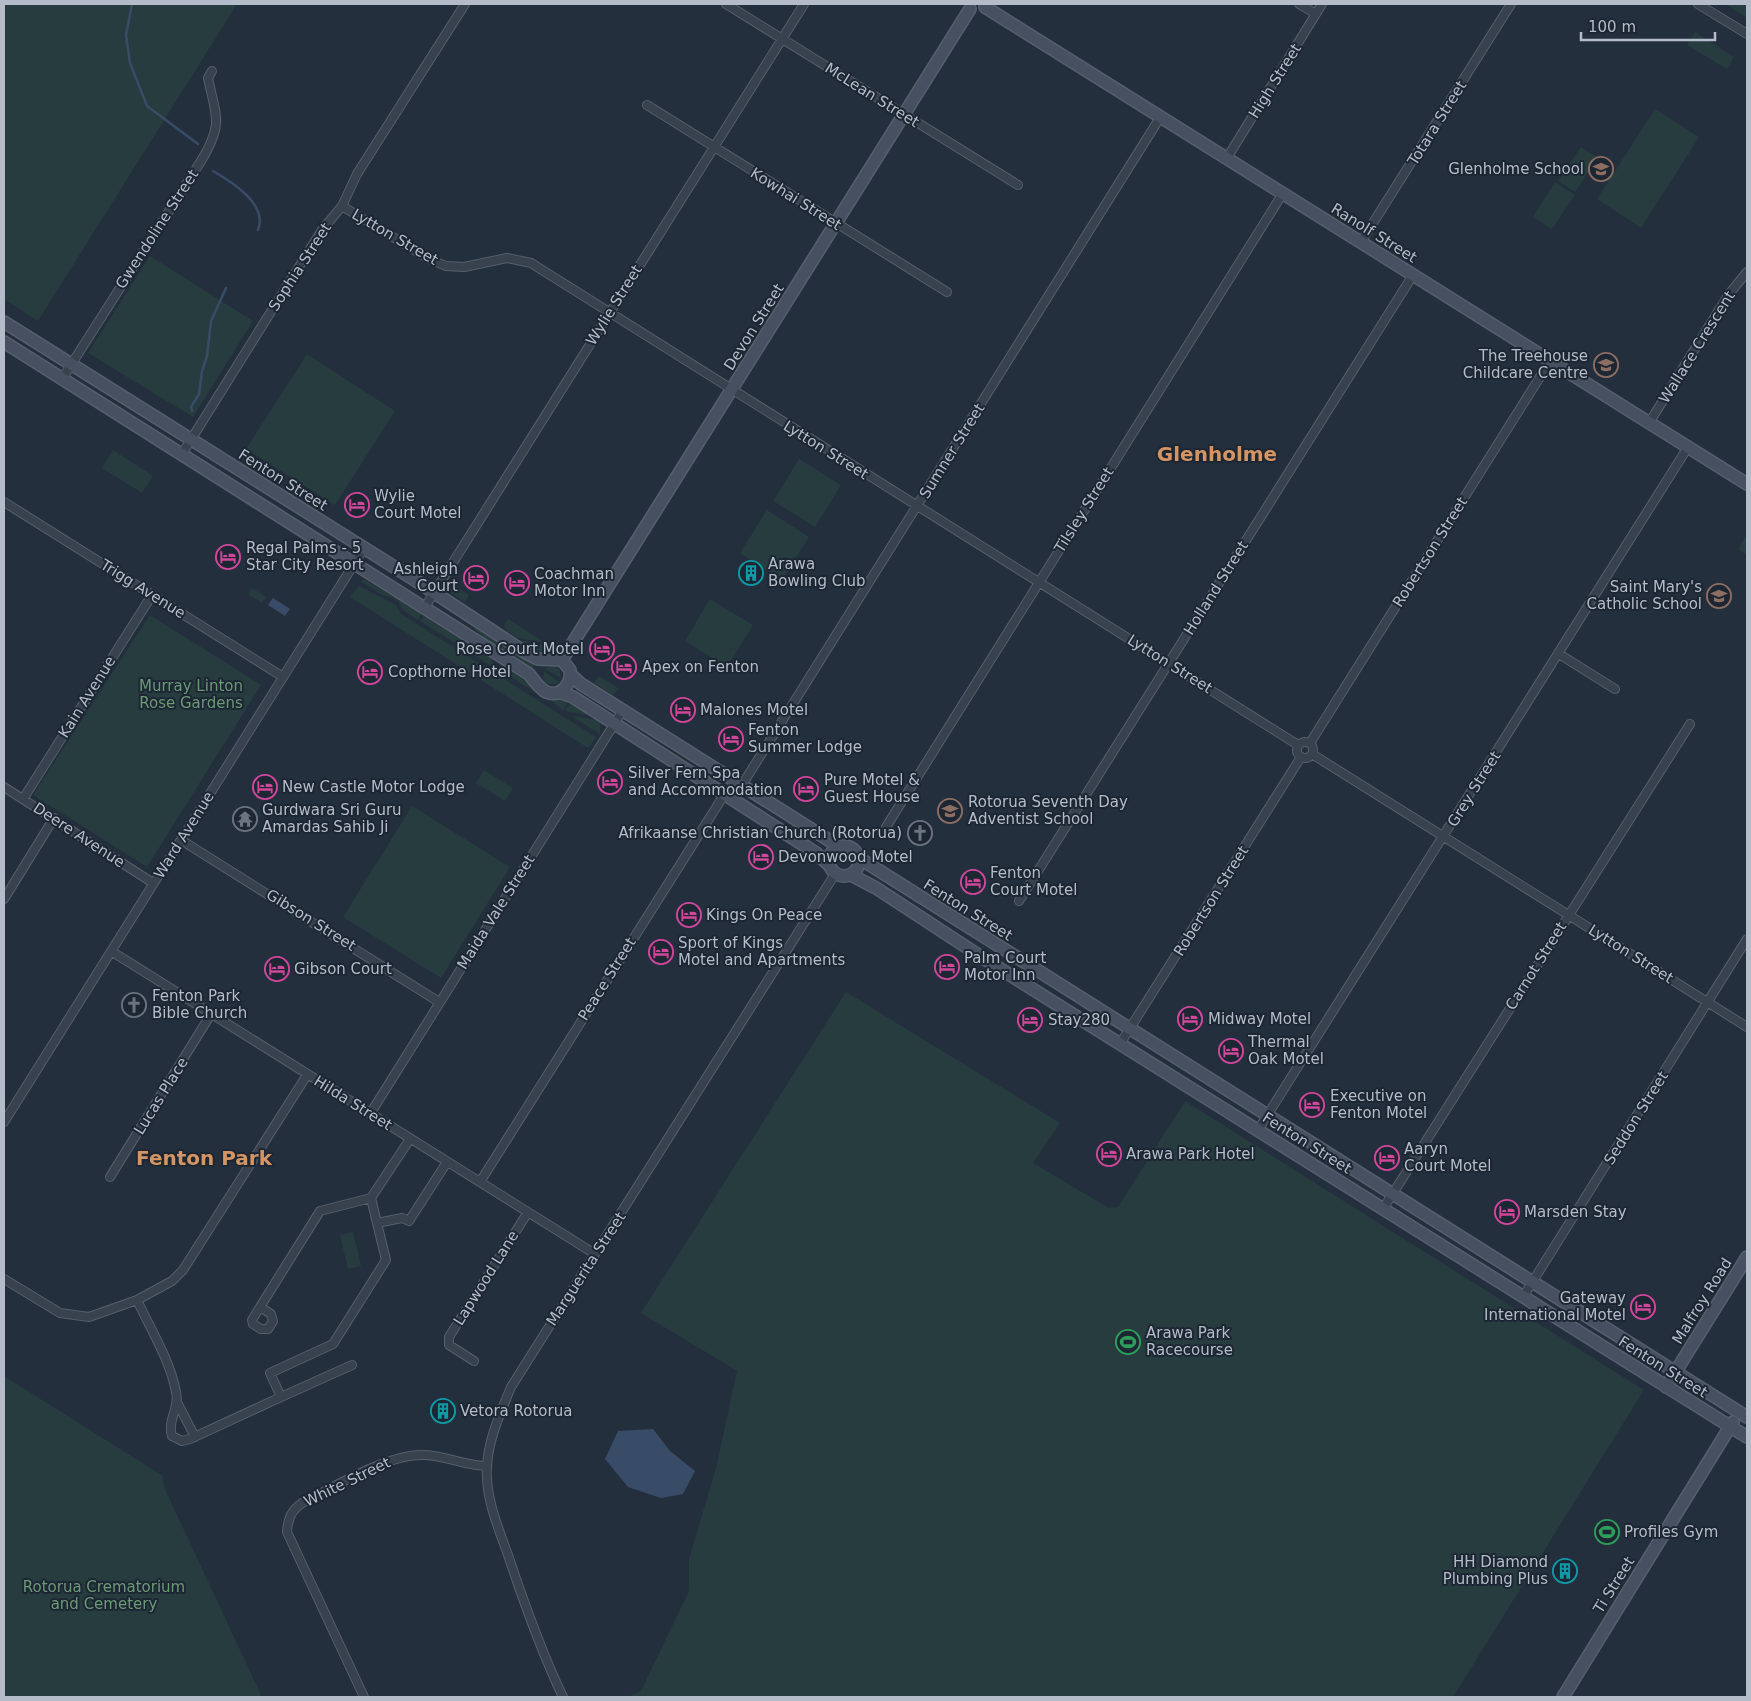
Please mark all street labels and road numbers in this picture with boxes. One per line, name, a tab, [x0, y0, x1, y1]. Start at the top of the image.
street label: High Street	[1245, 40, 1305, 122]
street label: McLean Street	[822, 59, 922, 131]
street label: Totara Street	[1403, 77, 1470, 170]
street label: Kowhai Street	[747, 164, 845, 234]
street label: Gwendoline Street	[112, 166, 202, 292]
street label: Ranolf Street	[1328, 199, 1420, 267]
street label: Lytton Street	[349, 205, 441, 269]
street label: Sophia Street	[265, 219, 335, 314]
street label: Wylie Street	[582, 261, 646, 349]
street label: Devon Street	[720, 280, 788, 374]
street label: Wallace Crescent	[1655, 287, 1739, 406]
street label: Sumner Street	[916, 400, 989, 502]
street label: Lytton Street	[780, 417, 872, 483]
street label: Fenton Street	[235, 445, 331, 515]
street label: Tilsley Street	[1050, 464, 1118, 557]
street label: Robertson Street	[1389, 493, 1471, 610]
street label: Holland Street	[1180, 538, 1252, 638]
street label: Trigg Avenue	[96, 555, 189, 622]
street label: Lytton Street	[1124, 631, 1216, 697]
street label: Kain Avenue	[55, 653, 119, 741]
street label: Grey Street	[1444, 748, 1504, 830]
street label: Ward Avenue	[150, 788, 218, 882]
street label: Deere Avenue	[30, 799, 128, 871]
street label: Robertson Street	[1170, 842, 1252, 959]
street label: Maida Vale Street	[453, 851, 539, 973]
street label: Fenton Street	[920, 875, 1016, 945]
street label: Gibson Street	[263, 885, 359, 955]
street label: Carnot Street	[1502, 919, 1570, 1013]
street label: Lytton Street	[1585, 921, 1677, 987]
street label: Peace Street	[574, 934, 640, 1024]
street label: Lucas Place	[130, 1054, 192, 1138]
street label: Seddon Street	[1600, 1068, 1672, 1168]
street label: Hilda Street	[311, 1072, 395, 1134]
street label: Fenton Street	[1259, 1108, 1355, 1178]
street label: Marguerita Street	[542, 1209, 630, 1329]
street label: Lapwood Lane	[450, 1227, 522, 1329]
street label: Malfroy Road	[1668, 1255, 1736, 1347]
street label: Fenton Street	[1615, 1332, 1711, 1402]
street label: White Street	[301, 1453, 393, 1511]
street label: Ti Street	[1589, 1553, 1638, 1617]

